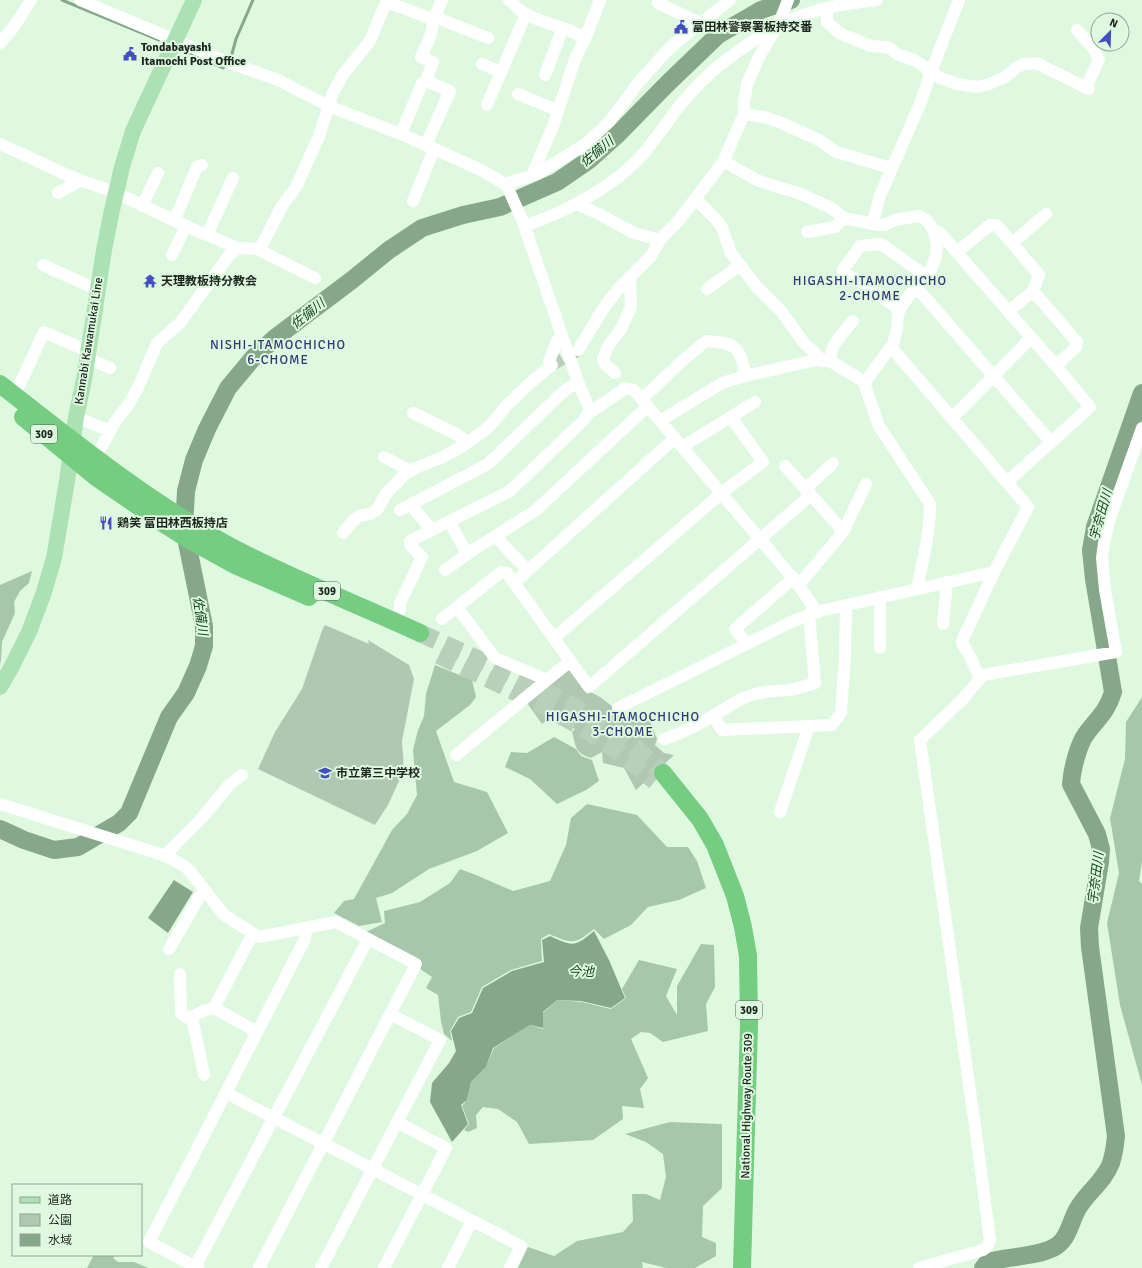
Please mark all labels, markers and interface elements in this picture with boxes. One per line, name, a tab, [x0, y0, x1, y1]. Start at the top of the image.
north arrow	[1090, 12, 1130, 52]
text: N	[1108, 16, 1120, 31]
public building icon: 富田林警察署板持交番	[673, 19, 689, 35]
place label: 富田林警察署板持交番	[692, 20, 813, 35]
place label: Tondabayashi Itamochi Post Office	[141, 40, 246, 69]
public building icon: Tondabayashi Itamochi Post Office	[122, 46, 138, 62]
water label: 佐備川	[577, 132, 619, 171]
temple icon: 天理教板持分教会	[142, 273, 158, 289]
district label: HIGASHI-ITAMOCHICHO 2-CHOME	[793, 273, 947, 304]
place label: 天理教板持分教会	[161, 274, 257, 289]
street label: Kannabi Kawamukai Line	[72, 276, 106, 406]
water label: 佐備川	[288, 294, 330, 332]
district label: NISHI-ITAMOCHICHO 6-CHOME	[210, 337, 346, 368]
road number: 309	[31, 425, 57, 443]
water label: 宇奈田川	[1086, 486, 1116, 542]
restaurant icon: 鶏笑 富田林西板持店	[98, 515, 114, 531]
place label: 鶏笑 富田林西板持店	[117, 516, 228, 531]
road number: 309	[314, 582, 340, 600]
water label: 佐備川	[189, 596, 211, 638]
district label: HIGASHI-ITAMOCHICHO 3-CHOME	[546, 709, 700, 740]
school or university icon: 市立第三中学校	[317, 765, 333, 781]
place label: 市立第三中学校	[336, 766, 420, 781]
water label: 宇奈田川	[1085, 849, 1107, 905]
water label: 今池	[568, 964, 596, 980]
road number: 309	[736, 1001, 762, 1019]
street label: National Highway Route 309	[738, 1033, 756, 1179]
legend	[12, 1184, 142, 1256]
text: 道路	[48, 1193, 72, 1208]
text: 公園	[48, 1213, 72, 1228]
text: 水域	[48, 1233, 72, 1248]

